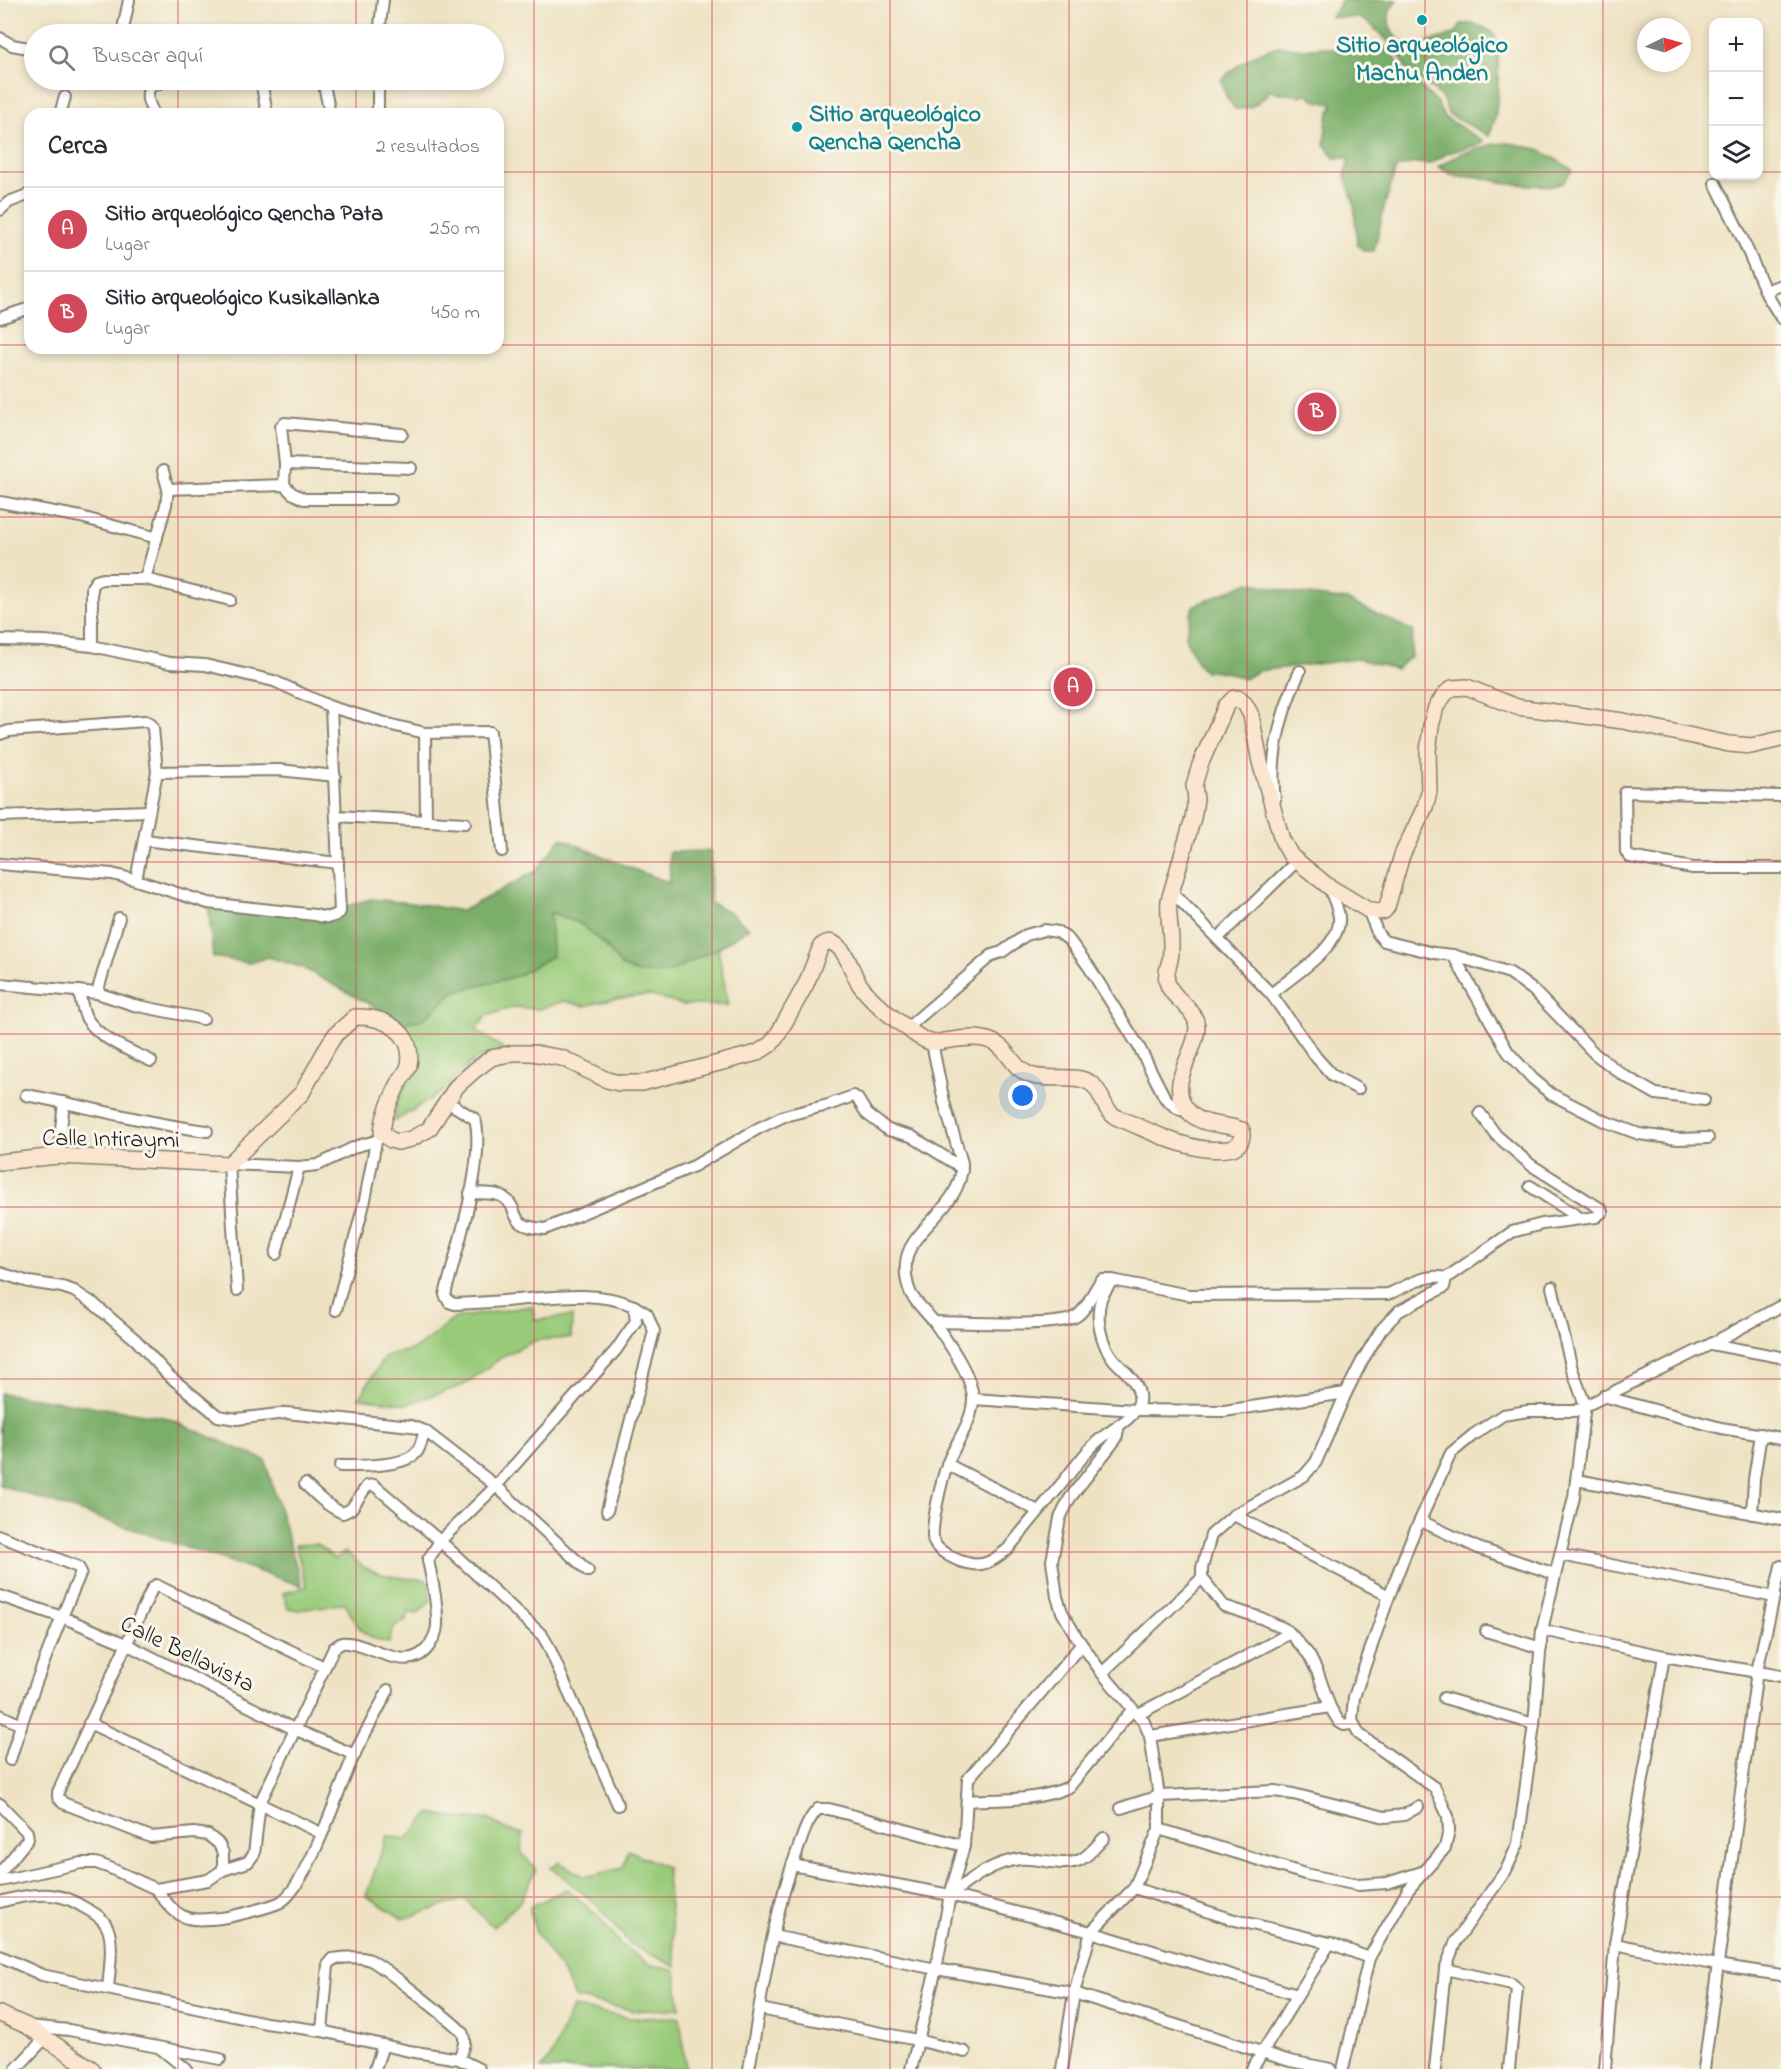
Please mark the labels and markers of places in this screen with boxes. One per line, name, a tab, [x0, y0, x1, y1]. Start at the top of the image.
marker: Sitio arqueológico Machu Anden	[1415, 13, 1429, 27]
place label: Sitio arqueológico Machu Anden	[1336, 29, 1508, 92]
place label: Sitio arqueológico Qencha Qencha	[809, 98, 981, 161]
marker: Sitio arqueológico Qencha Qencha	[790, 120, 804, 134]
pin: B	[1298, 390, 1336, 434]
pin: A	[1054, 664, 1092, 710]

